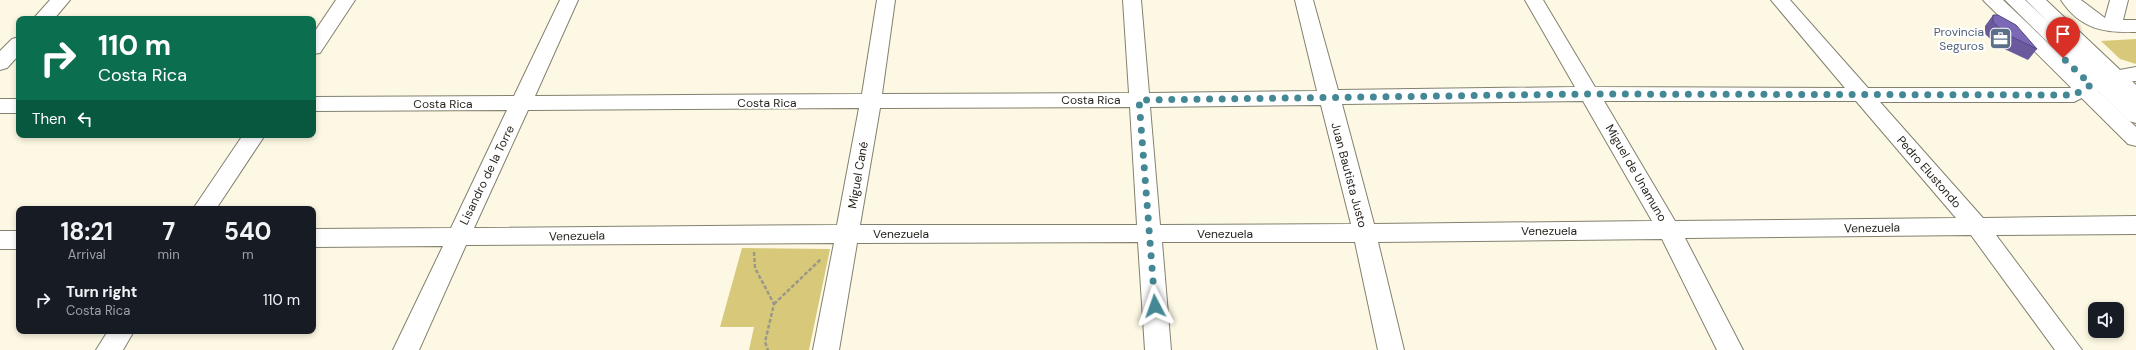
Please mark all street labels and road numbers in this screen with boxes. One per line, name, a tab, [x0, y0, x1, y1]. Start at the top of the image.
street label: Costa Rica	[1061, 92, 1121, 108]
street label: Costa Rica	[737, 95, 797, 111]
street label: Costa Rica	[413, 96, 473, 112]
street label: Juan Bautista Justo	[1327, 121, 1371, 229]
street label: Lisandro de la Torre	[456, 122, 518, 227]
street label: Miguel de Unamuno	[1602, 122, 1670, 224]
street label: Pedro Elustondo	[1893, 133, 1965, 211]
street label: Miguel Cané	[844, 140, 872, 210]
street label: Venezuela	[1844, 220, 1900, 236]
street label: Venezuela	[1521, 223, 1577, 239]
street label: Venezuela	[873, 226, 929, 242]
street label: Venezuela	[1197, 226, 1253, 242]
street label: Venezuela	[549, 228, 605, 244]

